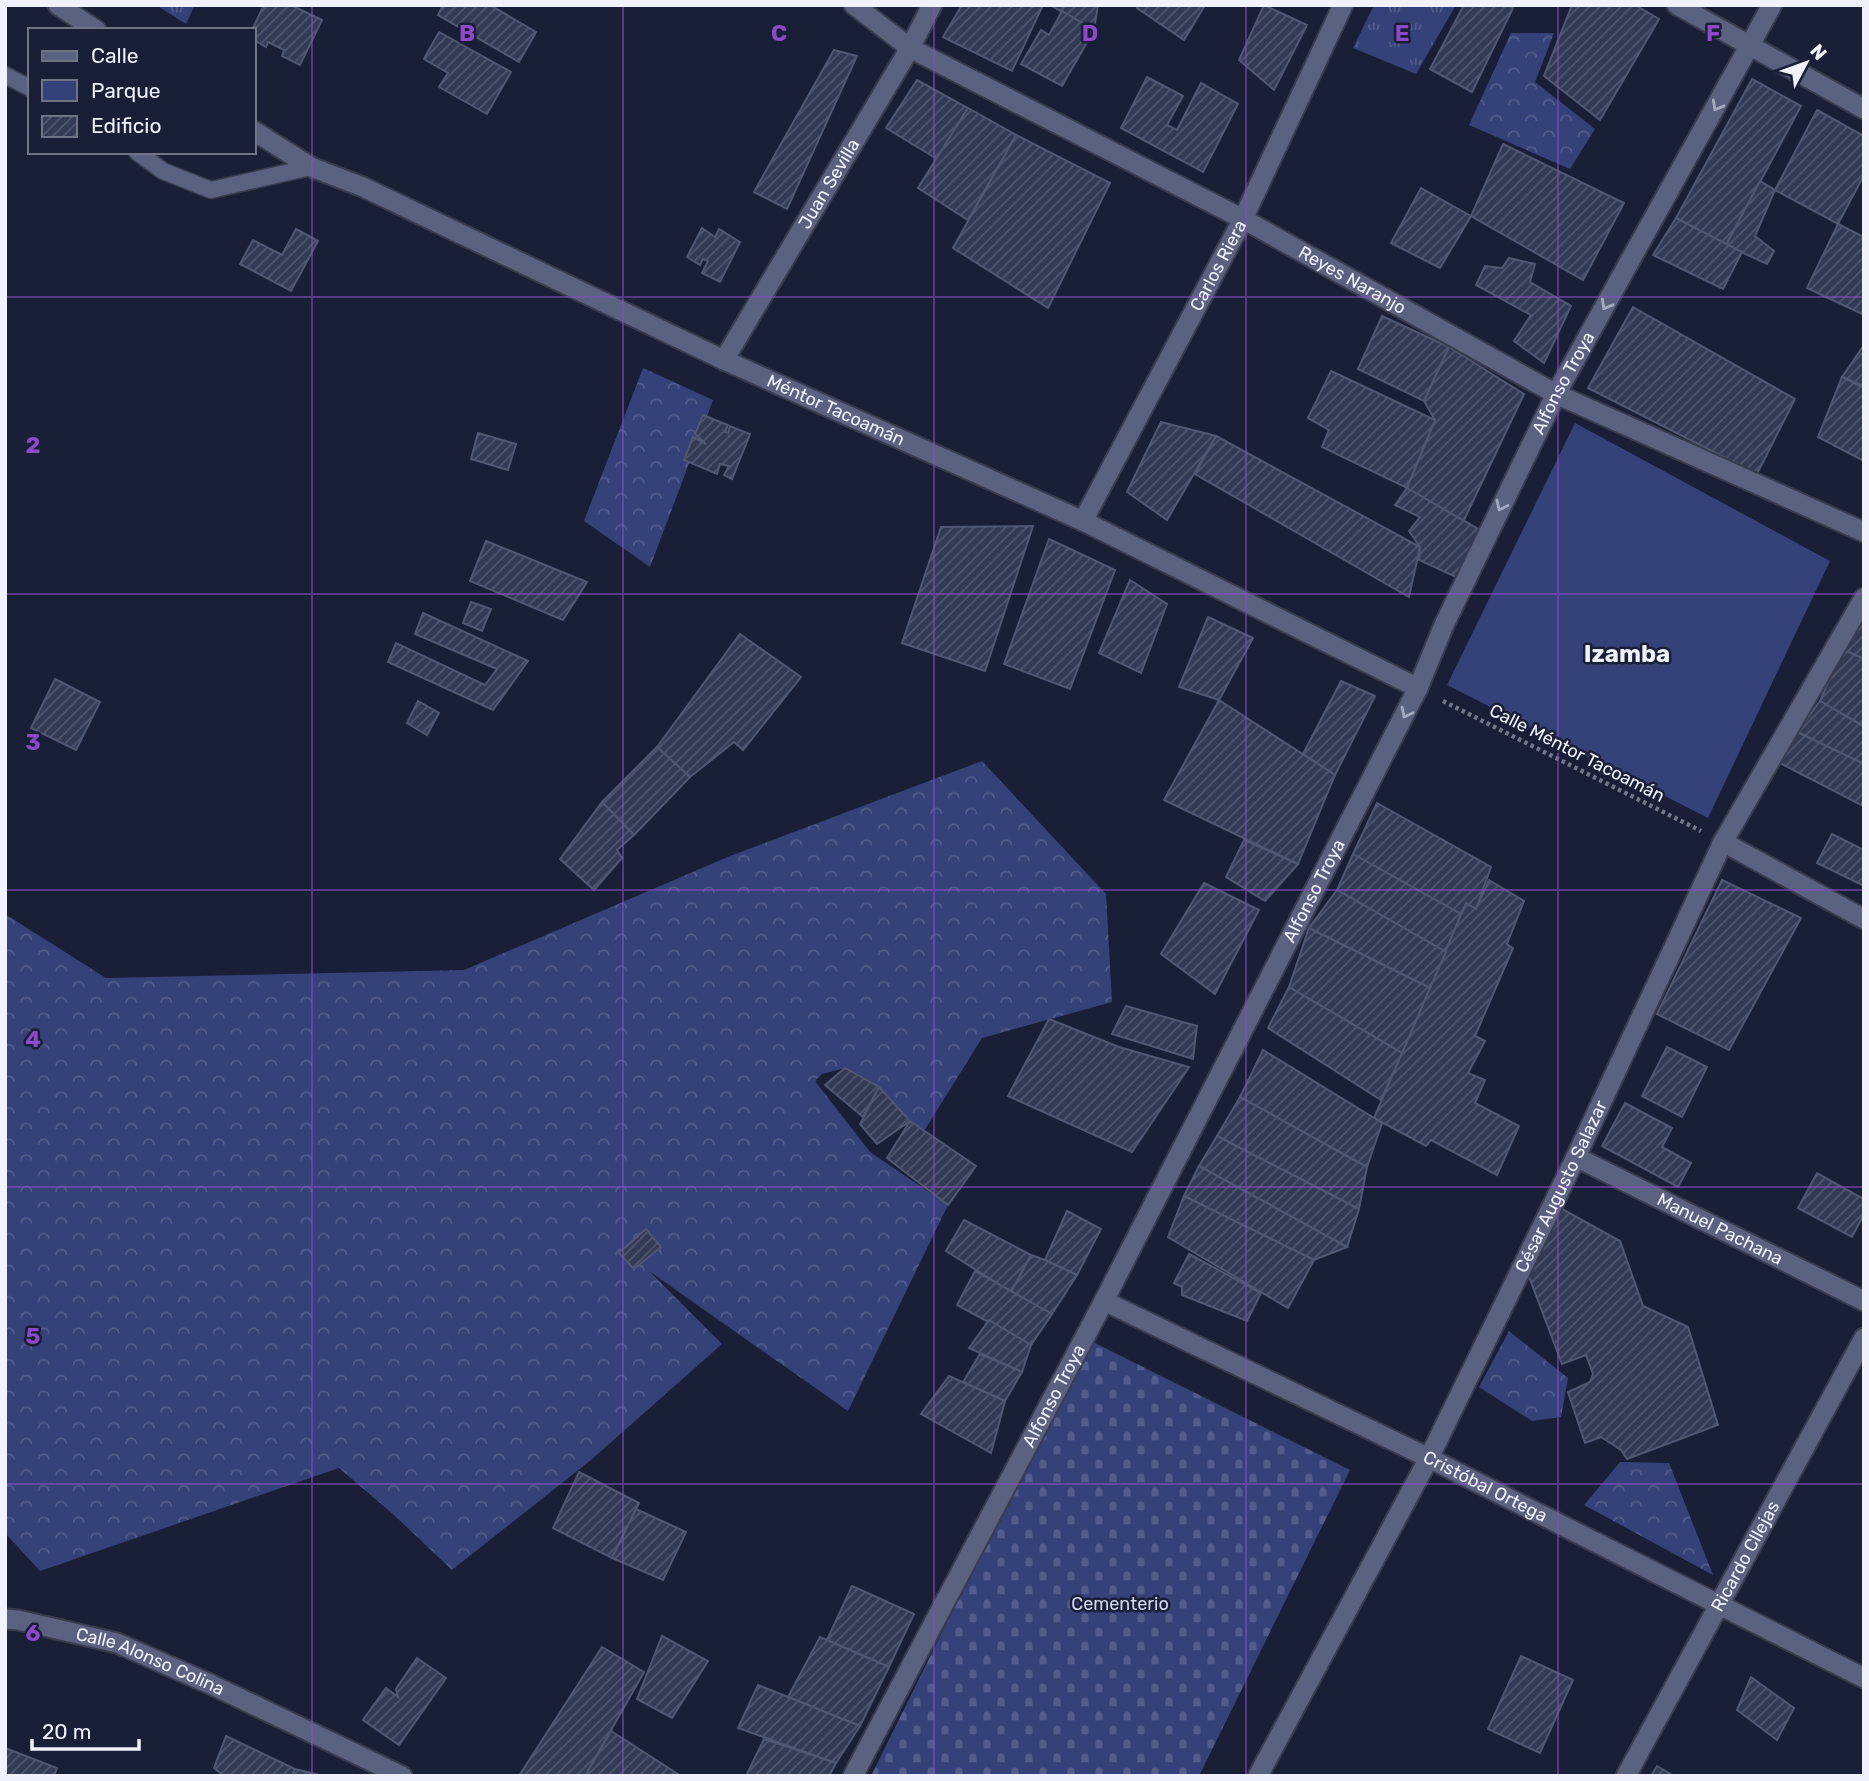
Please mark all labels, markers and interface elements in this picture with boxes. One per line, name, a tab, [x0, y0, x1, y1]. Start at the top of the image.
text: B	[459, 19, 475, 47]
text: C	[771, 19, 787, 47]
text: D	[1082, 19, 1098, 47]
text: E	[1395, 19, 1409, 47]
text: F	[1706, 19, 1720, 47]
legend	[28, 28, 256, 154]
north arrow	[1771, 28, 1841, 98]
text: N	[1805, 39, 1832, 65]
text: Calle	[91, 43, 139, 68]
text: Parque	[91, 78, 161, 103]
one-way arrow	[1712, 99, 1725, 111]
text: Edificio	[91, 113, 161, 138]
street label: Juan Sevilla	[794, 135, 864, 233]
street label: Carlos Riera	[1185, 216, 1251, 315]
street label: Reyes Naranjo	[1295, 241, 1410, 319]
one-way arrow	[1601, 297, 1614, 310]
street label: Alfonso Troya	[1527, 328, 1599, 438]
street label: Méntor Tacoamán	[763, 370, 908, 451]
text: 2	[26, 431, 40, 459]
one-way arrow	[1496, 499, 1510, 511]
district label: Izamba	[1584, 640, 1670, 668]
street label: Calle Méntor Tacoamán	[1486, 699, 1668, 807]
one-way arrow	[1400, 705, 1414, 718]
text: 3	[25, 728, 41, 756]
street label: Alfonso Troya	[1278, 836, 1350, 946]
text: 4	[25, 1025, 41, 1053]
street label: César Augusto Salazar	[1510, 1097, 1612, 1276]
street label: Manuel Pachana	[1653, 1188, 1787, 1270]
text: 5	[26, 1322, 41, 1350]
street label: Alfonso Troya	[1018, 1341, 1090, 1451]
street label: Cristóbal Ortega	[1420, 1446, 1551, 1527]
street label: Ricardo Cllejas	[1706, 1497, 1784, 1616]
park label: Cementerio	[1071, 1593, 1169, 1615]
text: 6	[26, 1619, 41, 1647]
street label: Calle Alonso Colina	[74, 1623, 228, 1700]
scale bar	[32, 1708, 138, 1752]
text: 20 m	[42, 1719, 91, 1744]

